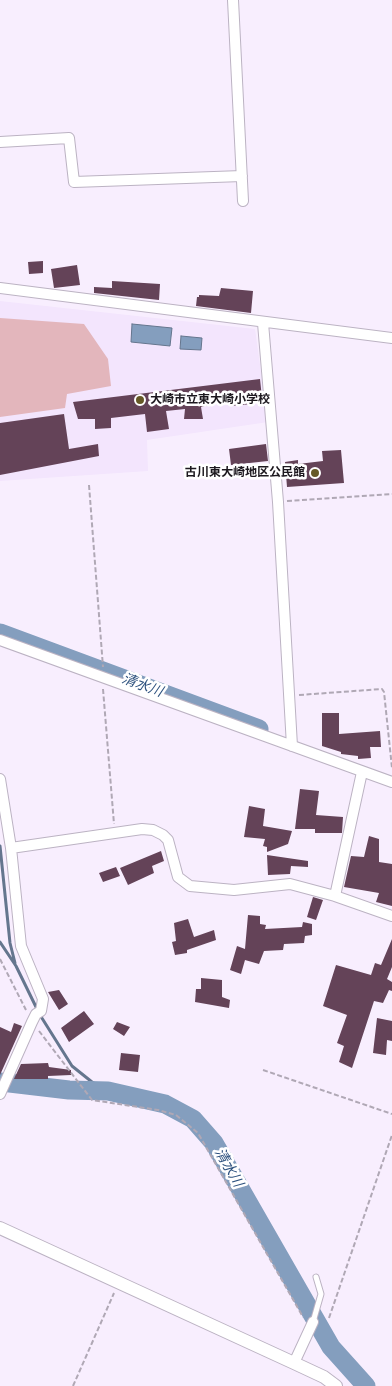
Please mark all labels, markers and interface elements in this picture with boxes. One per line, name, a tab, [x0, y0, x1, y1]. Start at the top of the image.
place label: 大崎市立東大崎小学校	[150, 393, 270, 407]
marker: 大崎市立東大崎小学校	[134, 394, 146, 406]
place label: 古川東大崎地区公民館	[185, 466, 305, 480]
marker: 古川東大崎地区公民館	[309, 467, 321, 479]
water label: 清水川	[119, 671, 165, 701]
water label: 清水川	[210, 1146, 246, 1190]

